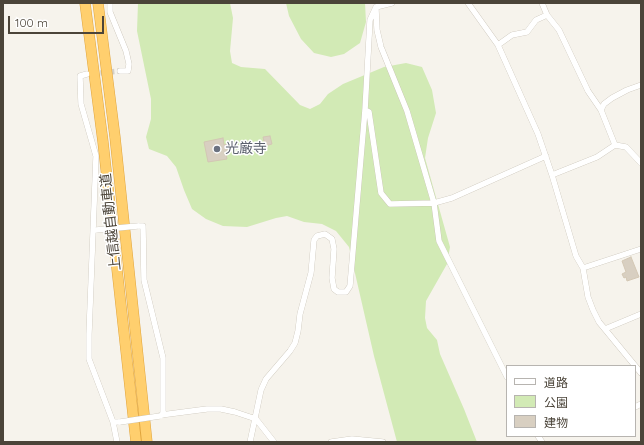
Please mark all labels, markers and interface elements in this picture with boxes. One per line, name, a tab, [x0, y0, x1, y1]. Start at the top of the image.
scale bar	[10, 8, 106, 34]
text: 100 m	[15, 15, 48, 30]
place label: 光厳寺	[225, 141, 267, 157]
marker: 光厳寺	[212, 144, 222, 154]
street label: 上信越自動車道	[98, 172, 124, 272]
legend	[506, 365, 636, 437]
text: 道路	[544, 375, 568, 390]
text: 公園	[544, 395, 568, 410]
text: 建物	[544, 415, 568, 430]

